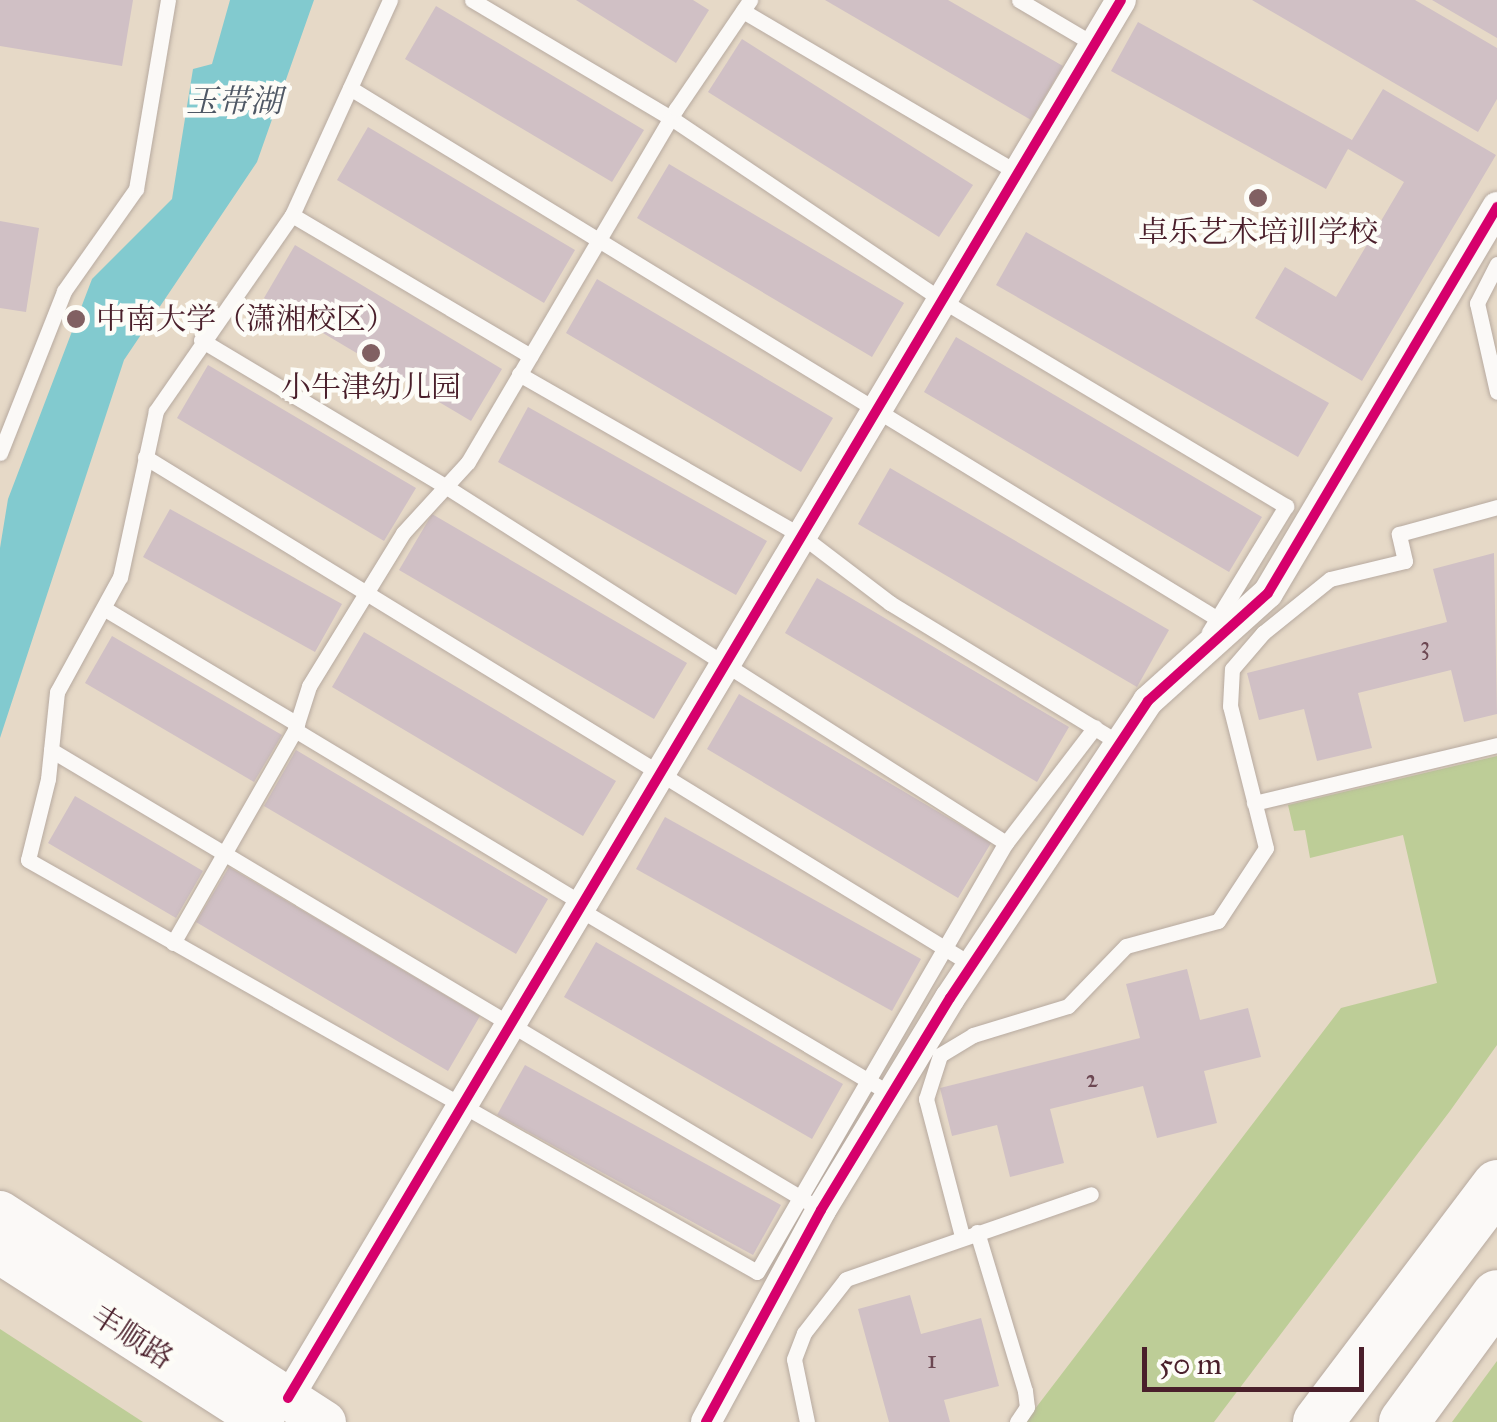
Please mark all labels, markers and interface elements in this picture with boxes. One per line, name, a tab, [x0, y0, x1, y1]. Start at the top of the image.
water label: 玉带湖	[186, 83, 282, 121]
marker: 卓乐艺术培训学校	[1247, 187, 1269, 209]
place label: 卓乐艺术培训学校	[1138, 214, 1378, 250]
place label: 中南大学（潇湘校区）	[96, 301, 396, 337]
marker: 中南大学（潇湘校区）	[65, 308, 87, 330]
marker: 小牛津幼儿园	[360, 342, 382, 364]
place label: 小牛津幼儿园	[281, 369, 461, 405]
house number: 3	[1420, 631, 1430, 661]
house number: 2	[1086, 1064, 1098, 1094]
street label: 丰顺路	[84, 1297, 180, 1377]
scale bar	[1147, 1327, 1370, 1389]
house number: 1	[927, 1345, 937, 1375]
text: 50 m	[1159, 1346, 1222, 1382]

